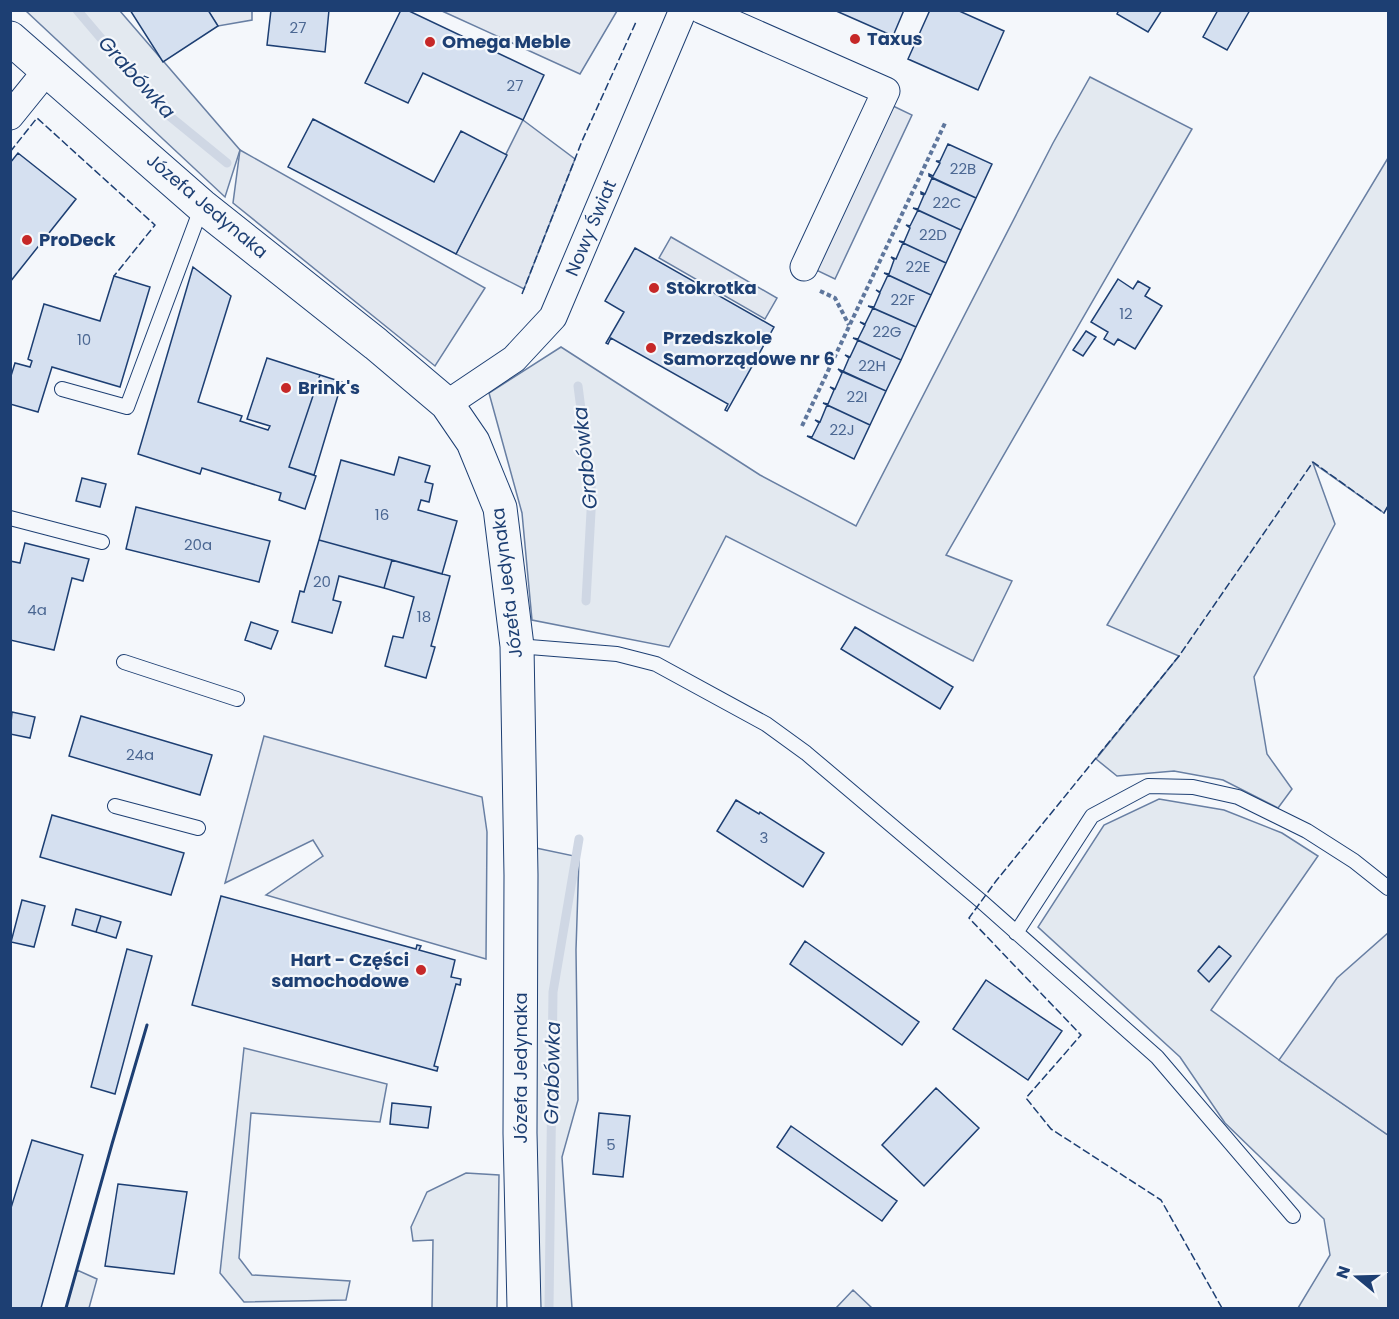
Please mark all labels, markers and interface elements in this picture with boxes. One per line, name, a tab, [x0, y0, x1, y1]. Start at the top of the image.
house number: 27	[290, 17, 306, 38]
place label: Taxus	[867, 26, 923, 51]
water label: Grabówka	[92, 29, 182, 125]
place label: Omega Meble	[442, 29, 571, 54]
marker: Taxus	[848, 32, 862, 46]
marker: Omega Meble	[423, 35, 437, 49]
house number: 27	[507, 75, 523, 96]
street label: Józefa Jedynaka	[141, 147, 273, 264]
house number: 22B	[950, 158, 976, 179]
street label: Nowy Świat	[559, 176, 622, 280]
house number: 22C	[933, 192, 961, 213]
house number: 22D	[919, 224, 947, 245]
place label: ProDeck	[39, 227, 116, 252]
marker: ProDeck	[20, 233, 34, 247]
house number: 22E	[906, 256, 930, 277]
place label: Stokrotka	[666, 275, 757, 300]
marker: Stokrotka	[647, 281, 661, 295]
house number: 22F	[891, 289, 916, 310]
house number: 12	[1119, 303, 1133, 324]
house number: 22G	[873, 321, 902, 342]
place label: Przedszkole Samorządowe nr 6	[663, 325, 835, 371]
house number: 10	[77, 329, 91, 350]
marker: Przedszkole Samorządowe nr 6	[644, 341, 658, 355]
house number: 22H	[858, 355, 886, 376]
place label: Brink's	[298, 375, 360, 400]
marker: Brink's	[279, 381, 293, 395]
house number: 22I	[847, 386, 867, 407]
water label: Grabówka	[566, 405, 604, 511]
house number: 22J	[829, 419, 855, 440]
house number: 16	[375, 504, 389, 525]
street label: Józefa Jedynaka	[485, 506, 528, 660]
house number: 20a	[184, 534, 212, 555]
house number: 20	[313, 571, 331, 592]
house number: 4a	[27, 599, 47, 620]
house number: 18	[417, 606, 431, 627]
house number: 24a	[126, 744, 154, 765]
house number: 3	[760, 827, 768, 848]
place label: Hart - Części samochodowe	[271, 947, 409, 993]
marker: Hart - Części samochodowe	[414, 963, 428, 977]
street label: Józefa Jedynaka	[508, 992, 533, 1144]
water label: Grabówka	[537, 1021, 567, 1125]
house number: 5	[606, 1134, 616, 1155]
north arrow	[1327, 1247, 1387, 1307]
text: N	[1330, 1263, 1356, 1282]

